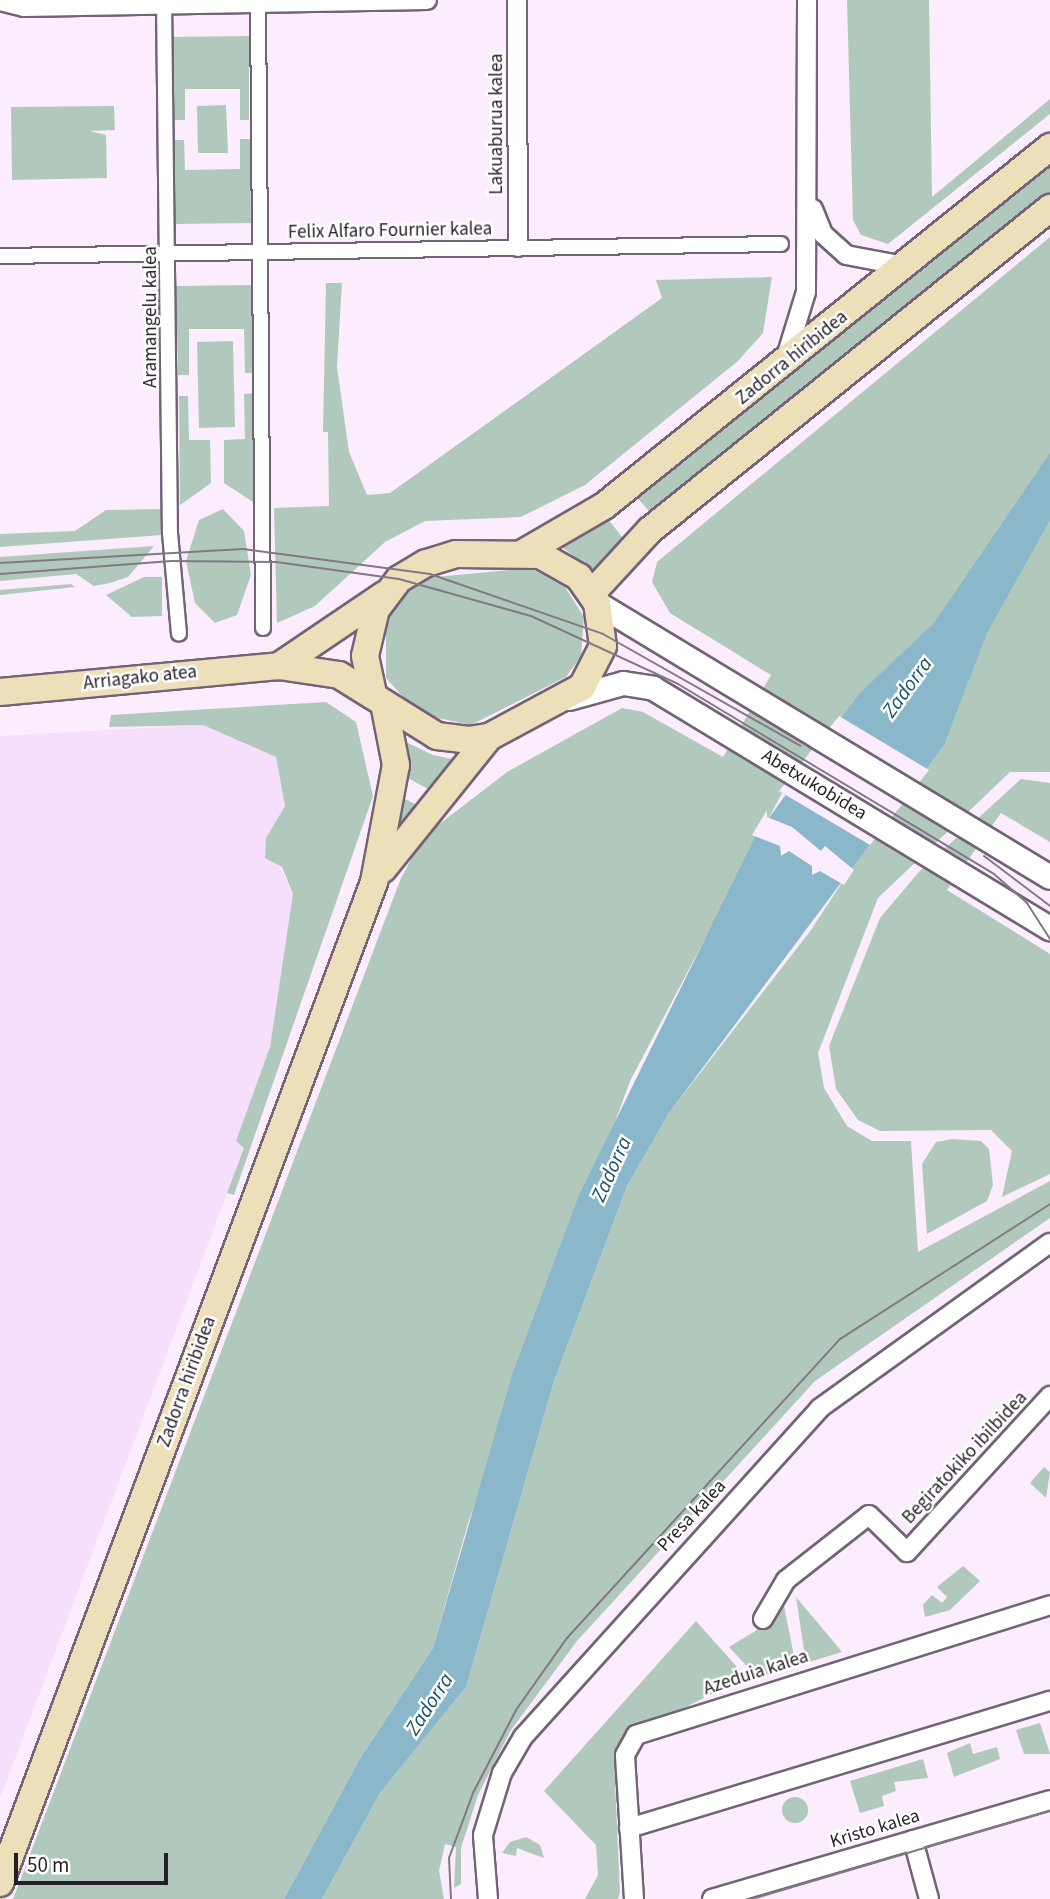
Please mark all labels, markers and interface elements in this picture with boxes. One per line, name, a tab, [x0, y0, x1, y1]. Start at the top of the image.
street label: Lakuaburua kalea	[486, 53, 508, 195]
street label: Felix Alfaro Fournier kalea	[288, 218, 492, 244]
street label: Aramangelu kalea	[140, 246, 162, 388]
street label: Zadorra hiribidea	[732, 306, 852, 410]
water label: Zadorra	[877, 652, 937, 722]
street label: Arriagako atea	[82, 661, 198, 695]
street label: Abetxukobidea	[757, 745, 871, 825]
water label: Zadorra	[585, 1132, 637, 1206]
street label: Zadorra hiribidea	[153, 1314, 221, 1450]
street label: Begiratokiko ibilbidea	[898, 1387, 1032, 1529]
street label: Presa kalea	[653, 1475, 731, 1557]
street label: Azeduia kalea	[701, 1645, 811, 1701]
water label: Zadorra	[400, 1668, 458, 1740]
street label: Kristo kalea	[827, 1805, 923, 1853]
scale bar	[18, 1840, 172, 1884]
text: 50 m	[27, 1850, 69, 1880]

